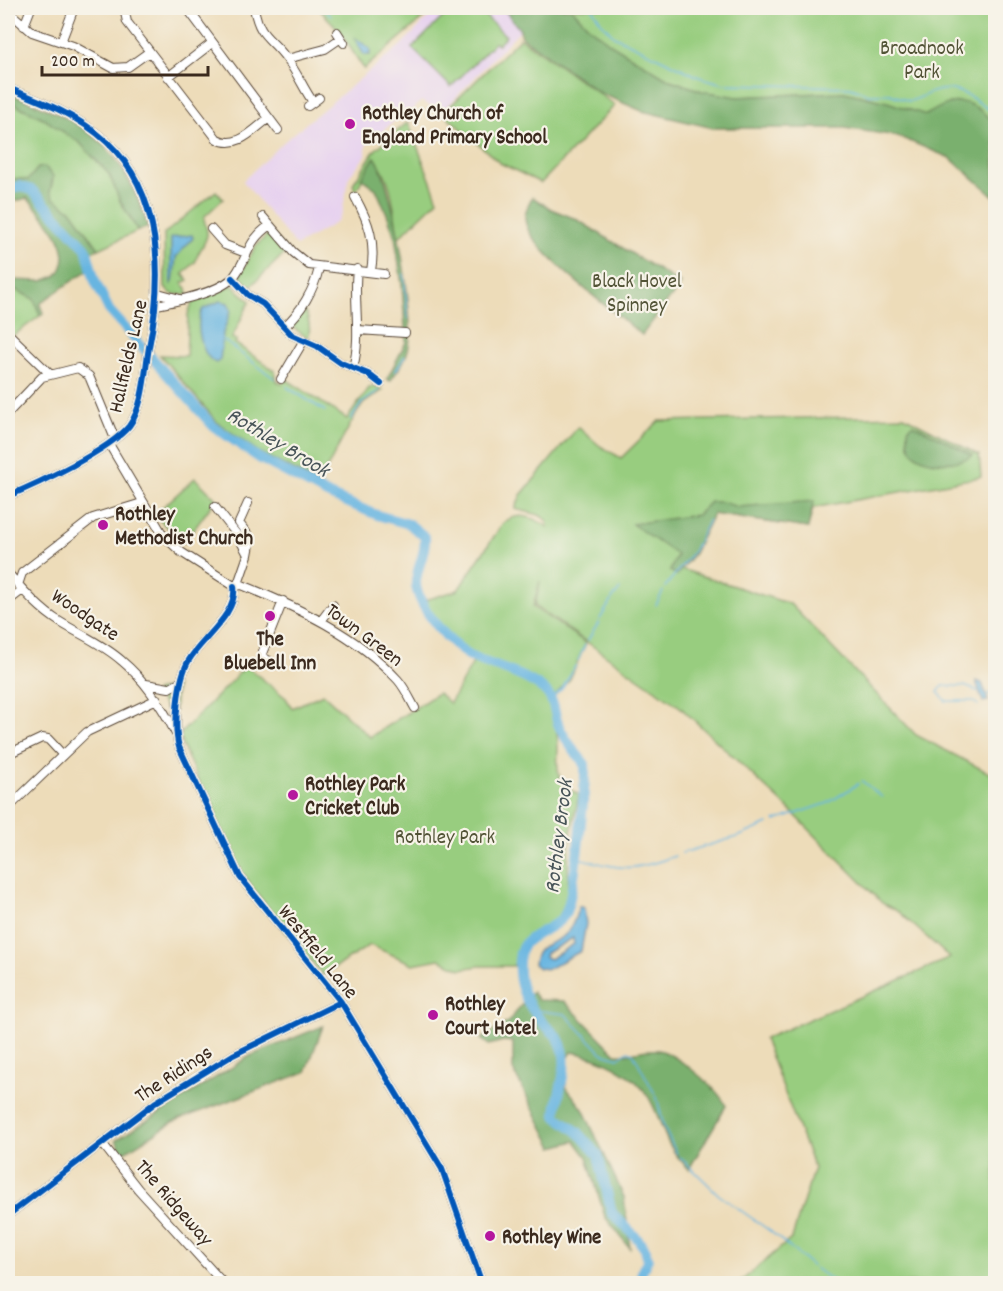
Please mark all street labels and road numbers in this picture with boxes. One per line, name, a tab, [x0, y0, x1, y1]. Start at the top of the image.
street label: Hallfields Lane	[102, 297, 158, 416]
street label: Woodgate	[44, 583, 124, 650]
street label: Town Green	[318, 597, 408, 676]
street label: Westfield Lane	[269, 899, 364, 1007]
street label: The Ridings	[130, 1039, 220, 1112]
street label: The Ridgeway	[127, 1154, 219, 1254]

